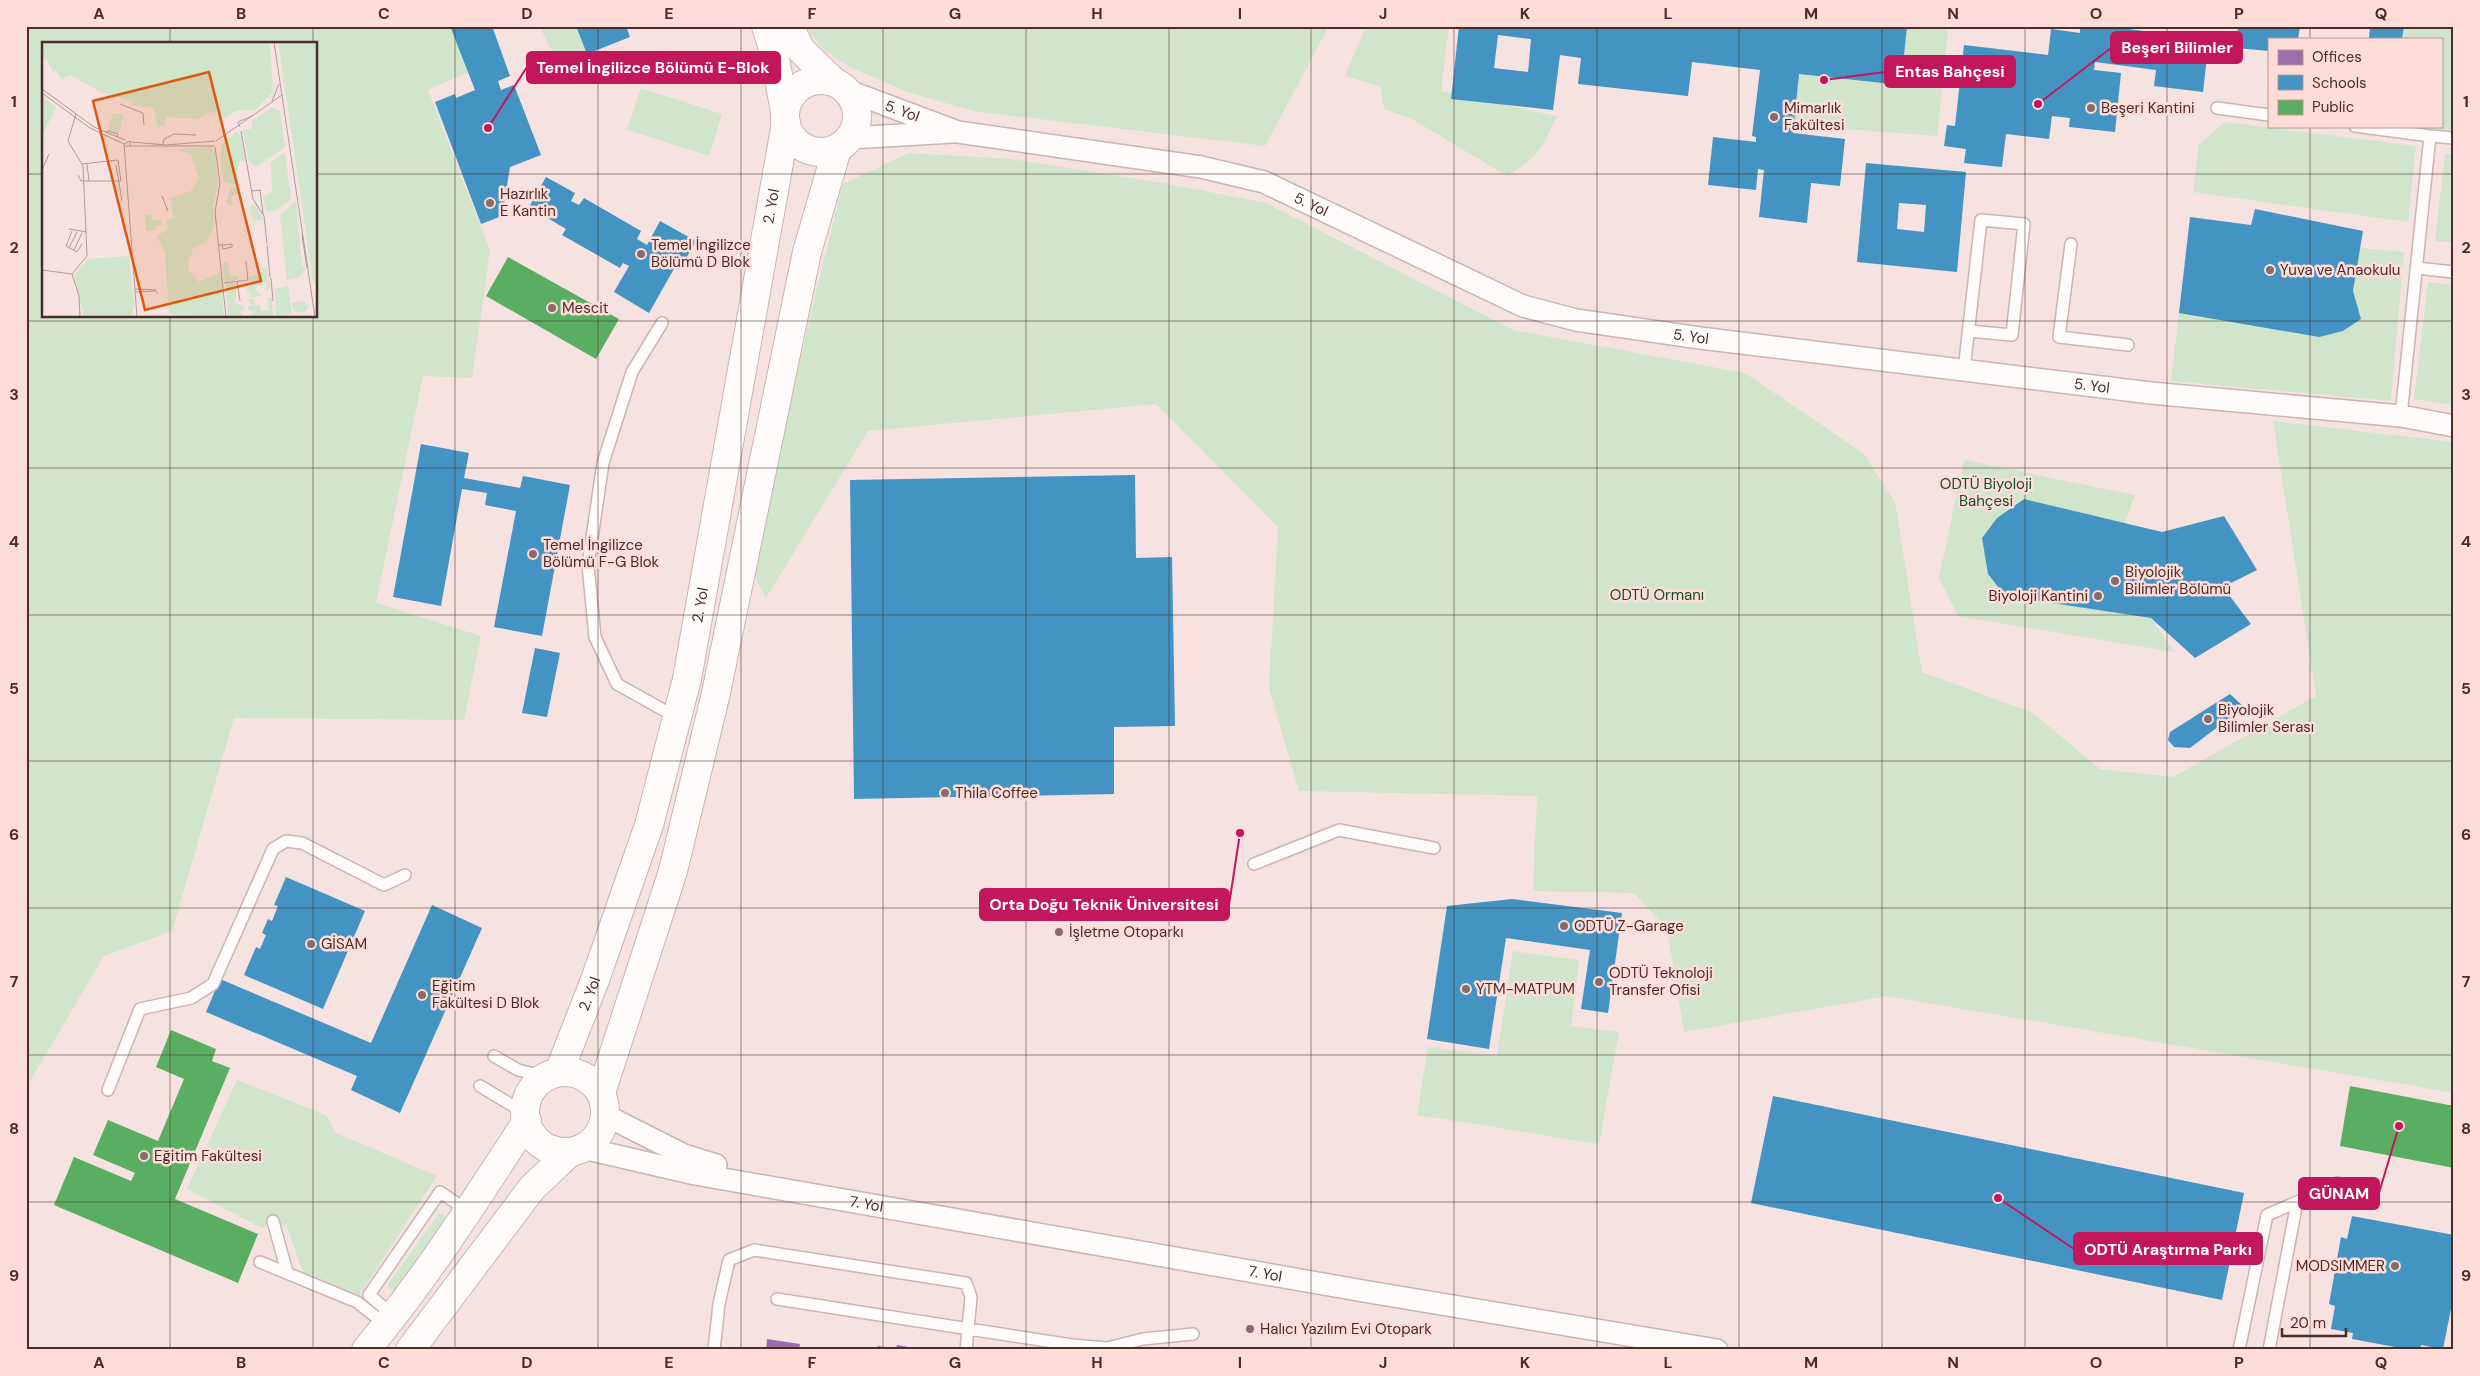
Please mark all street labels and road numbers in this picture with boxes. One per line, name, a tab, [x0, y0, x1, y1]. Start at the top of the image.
street label: 5. Yol	[882, 95, 922, 127]
street label: 2. Yol	[758, 187, 784, 225]
street label: 5. Yol	[1291, 188, 1331, 221]
street label: 5. Yol	[1672, 324, 1710, 349]
street label: 5. Yol	[2073, 374, 2111, 398]
street label: 2. Yol	[687, 586, 713, 624]
street label: 2. Yol	[574, 974, 605, 1014]
street label: 7. Yol	[848, 1191, 885, 1217]
street label: 7. Yol	[1247, 1261, 1284, 1287]

